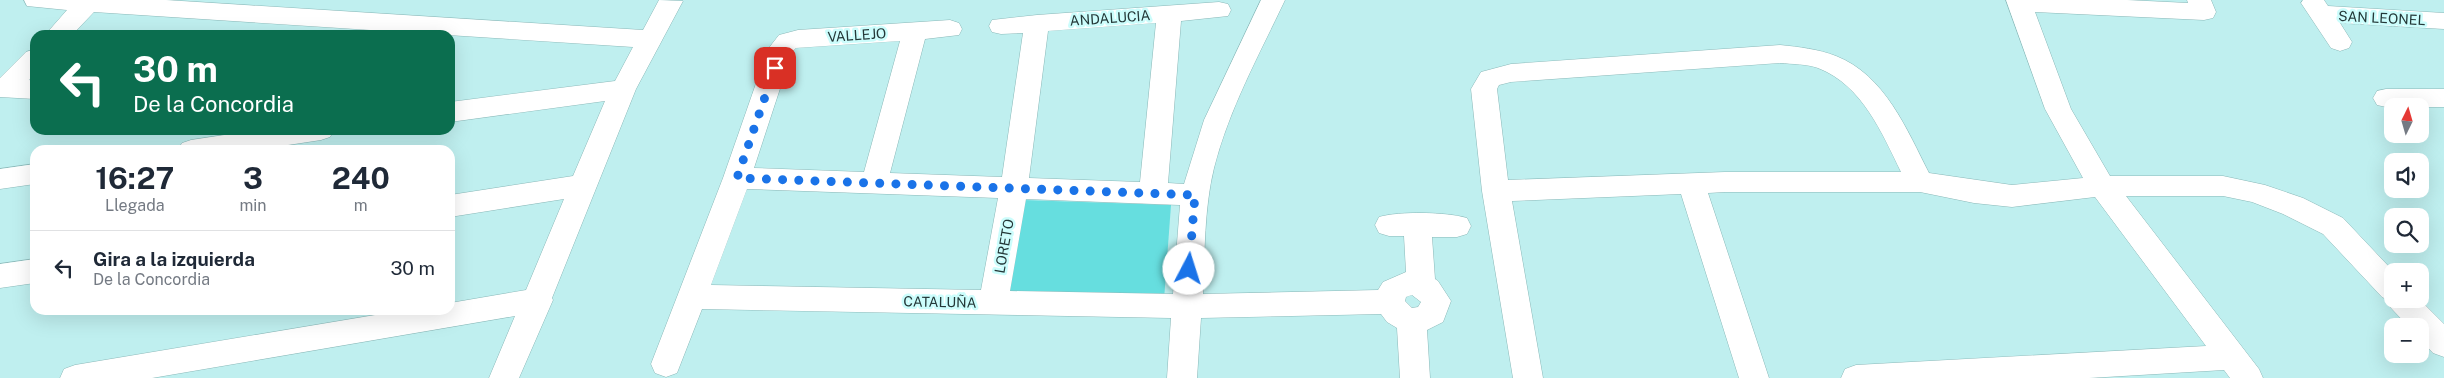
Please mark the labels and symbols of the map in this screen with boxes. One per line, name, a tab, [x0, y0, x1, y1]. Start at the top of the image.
street label: ANDALUCIA	[1069, 7, 1151, 29]
street label: SAN LEONEL	[2338, 8, 2426, 28]
street label: VALLEJO	[827, 25, 887, 45]
pin	[754, 47, 796, 89]
north arrow	[2384, 98, 2429, 142]
street label: LORETO	[991, 218, 1017, 274]
position arrow	[1162, 242, 1214, 294]
street label: CATALUÑA	[903, 292, 977, 311]

